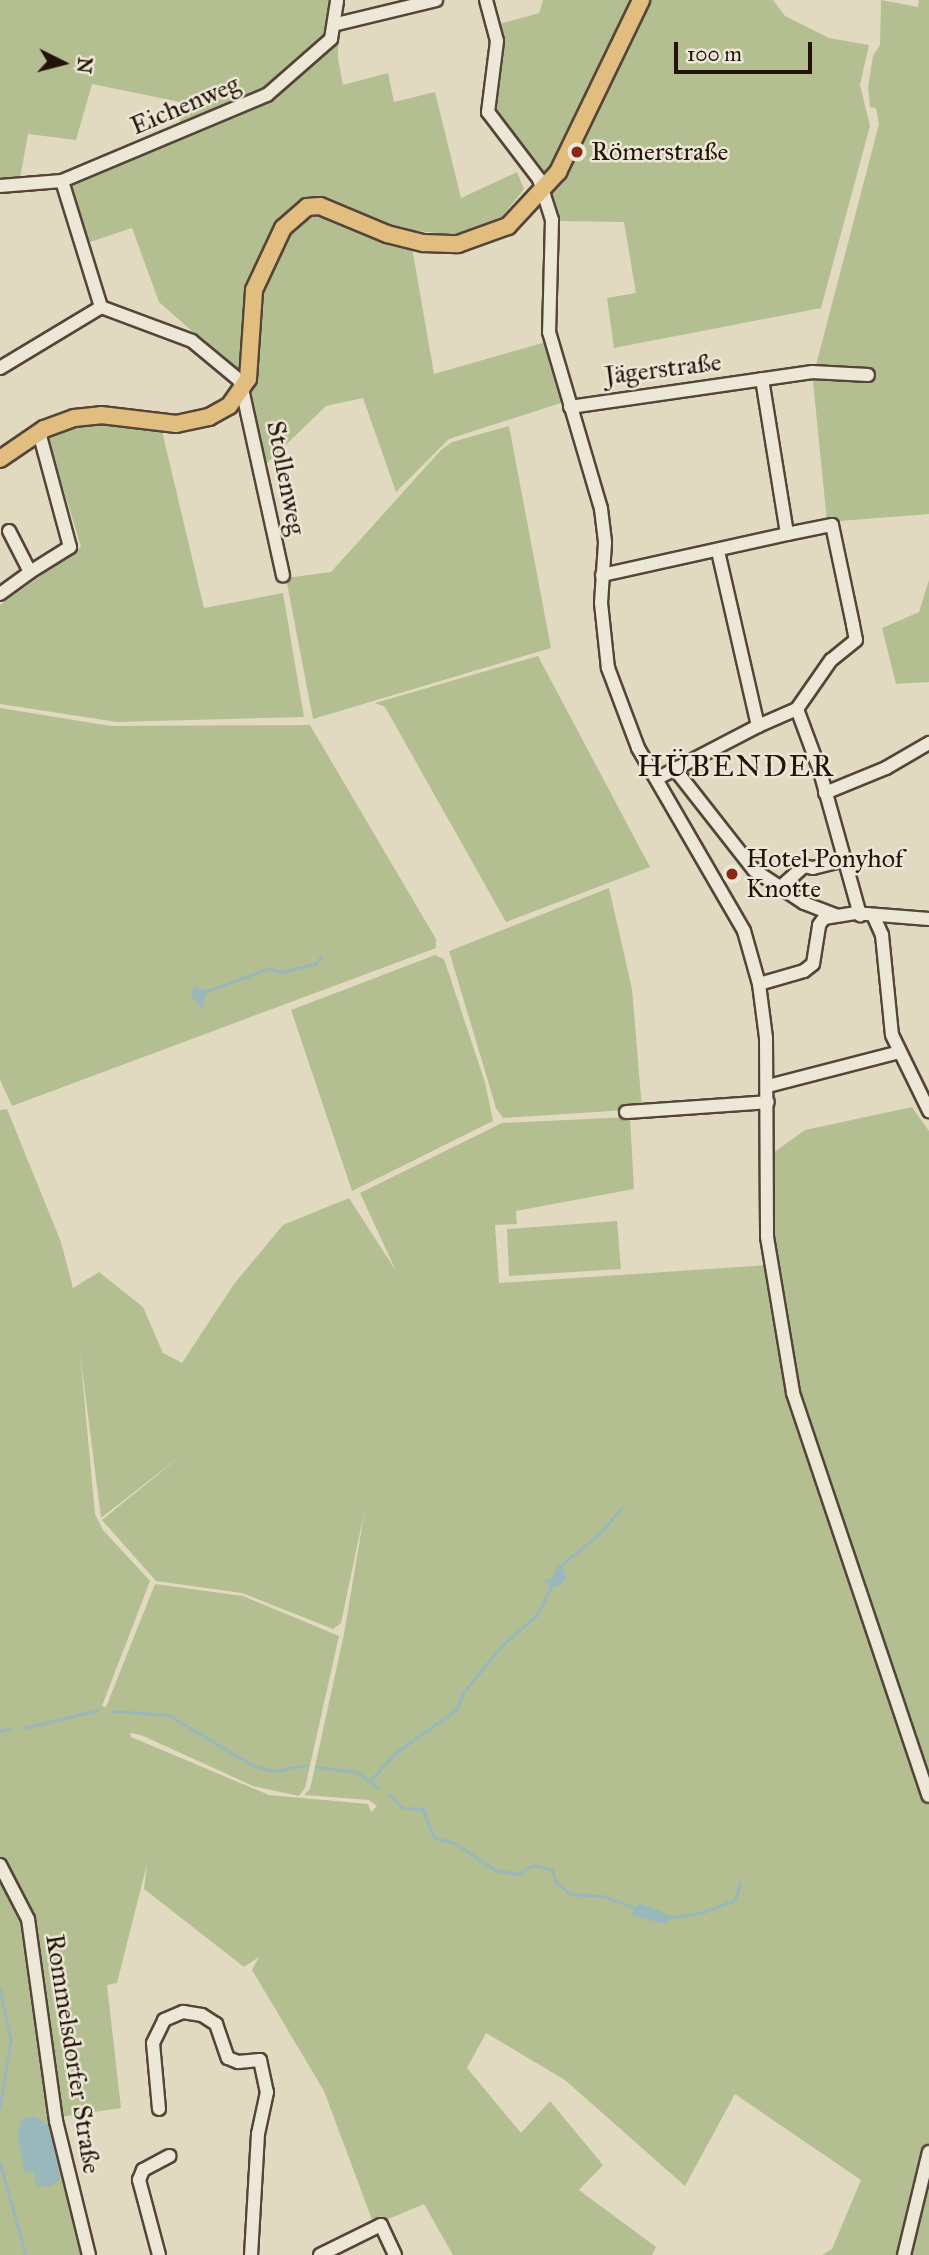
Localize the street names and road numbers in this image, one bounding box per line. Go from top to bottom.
street label: Eichenweg [126,68,244,142]
street label: Jägerstraße [603,346,723,392]
street label: Stollenweg [260,418,312,538]
street label: Rommelsdorfer Straße [39,1932,107,2176]

